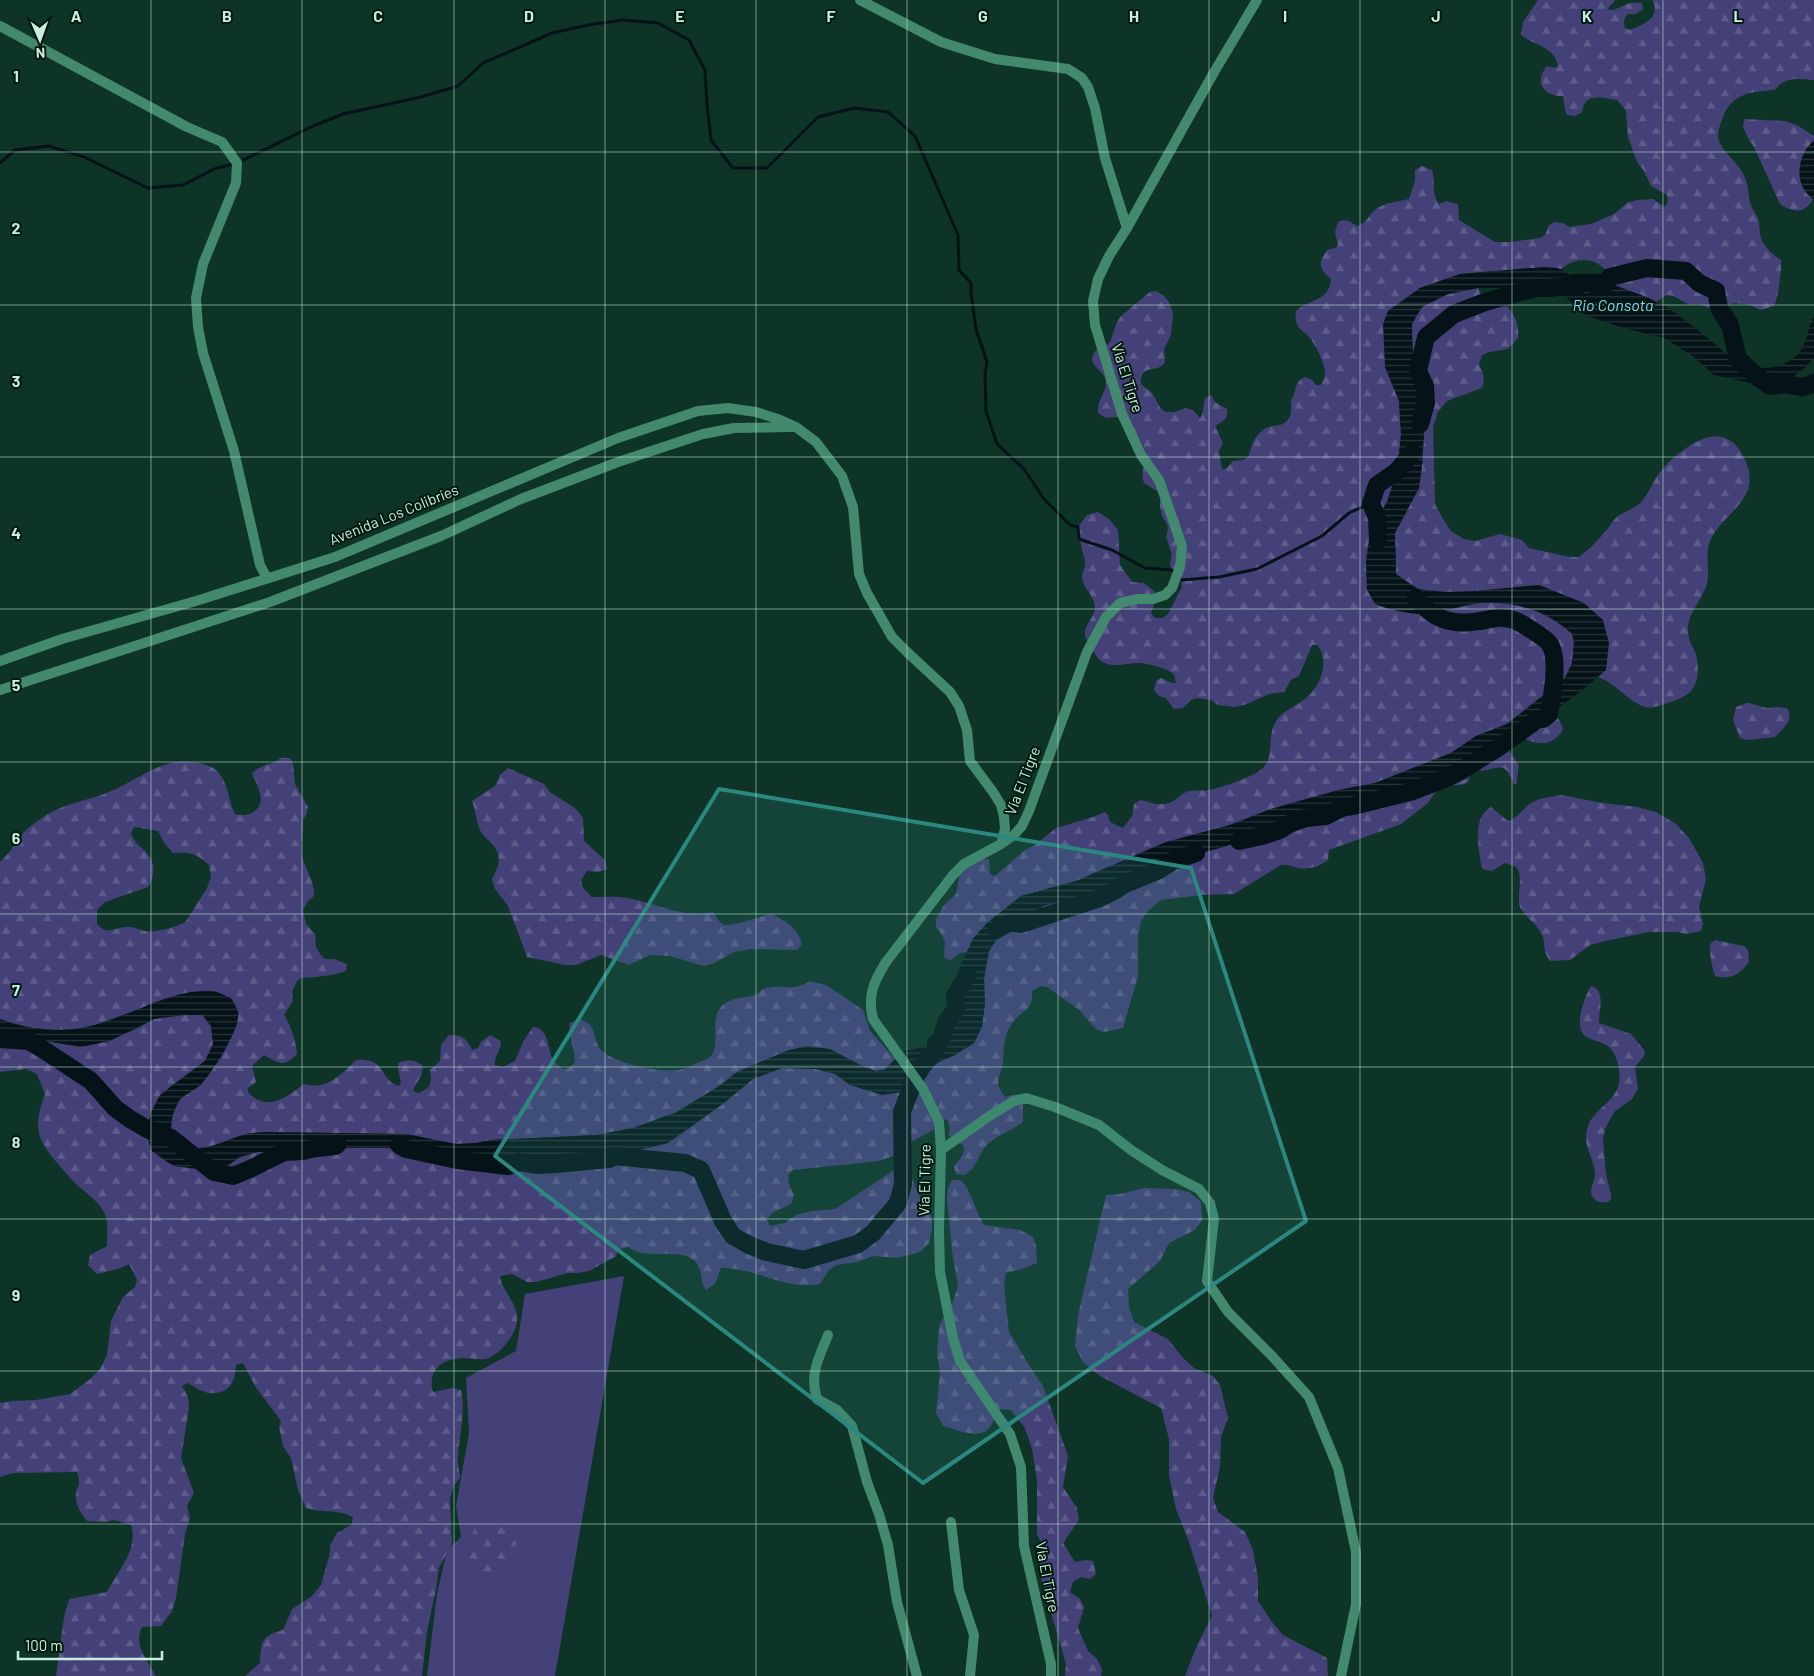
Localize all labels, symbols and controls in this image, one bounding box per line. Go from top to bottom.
text: A [71,6,82,25]
text: B [222,6,232,25]
text: C [373,6,383,25]
text: D [524,6,534,25]
text: E [675,6,685,25]
text: F [827,6,836,25]
text: G [978,6,988,25]
text: H [1129,6,1139,25]
text: I [1283,6,1287,25]
text: J [1431,6,1441,25]
text: K [1582,6,1592,25]
text: L [1733,6,1743,25]
north arrow [15,15,65,65]
text: N [36,45,45,62]
text: 1 [13,66,19,85]
text: 2 [12,218,21,237]
water label: Rio Consota [1572,295,1654,314]
street label: Vía El Tigre [1108,341,1148,415]
text: 3 [12,371,20,390]
street label: Avenida Los Colibríes [326,480,461,548]
text: 4 [11,523,21,542]
text: 5 [12,675,21,694]
street label: Vía El Tigre [1001,744,1043,817]
text: 6 [12,828,21,847]
text: 7 [12,980,20,999]
text: 8 [12,1132,21,1151]
street label: Vía El Tigre [914,1144,934,1216]
text: 9 [12,1285,20,1304]
street label: Vía El Tigre [1032,1540,1064,1614]
scale bar [18,1628,161,1660]
text: 100 m [25,1636,63,1654]

